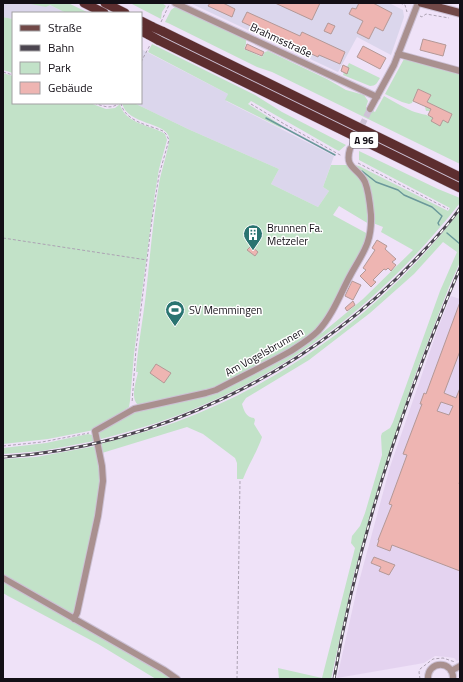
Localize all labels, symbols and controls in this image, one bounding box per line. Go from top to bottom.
legend [12,12,142,104]
text: Straße [48,18,82,37]
street label: Brahmsstraße [247,19,315,61]
text: Bahn [48,38,74,57]
text: Park [48,58,71,77]
text: Gebäude [48,78,93,97]
road number: A 96 [350,132,378,148]
place label: Brunnen Fa. Metzeler [267,220,322,249]
building icon: Brunnen Fa. Metzeler [242,223,264,251]
sports icon: SV Memmingen [164,299,186,327]
place label: SV Memmingen [189,302,262,318]
street label: Am Vogelsbrunnen [222,324,306,380]

